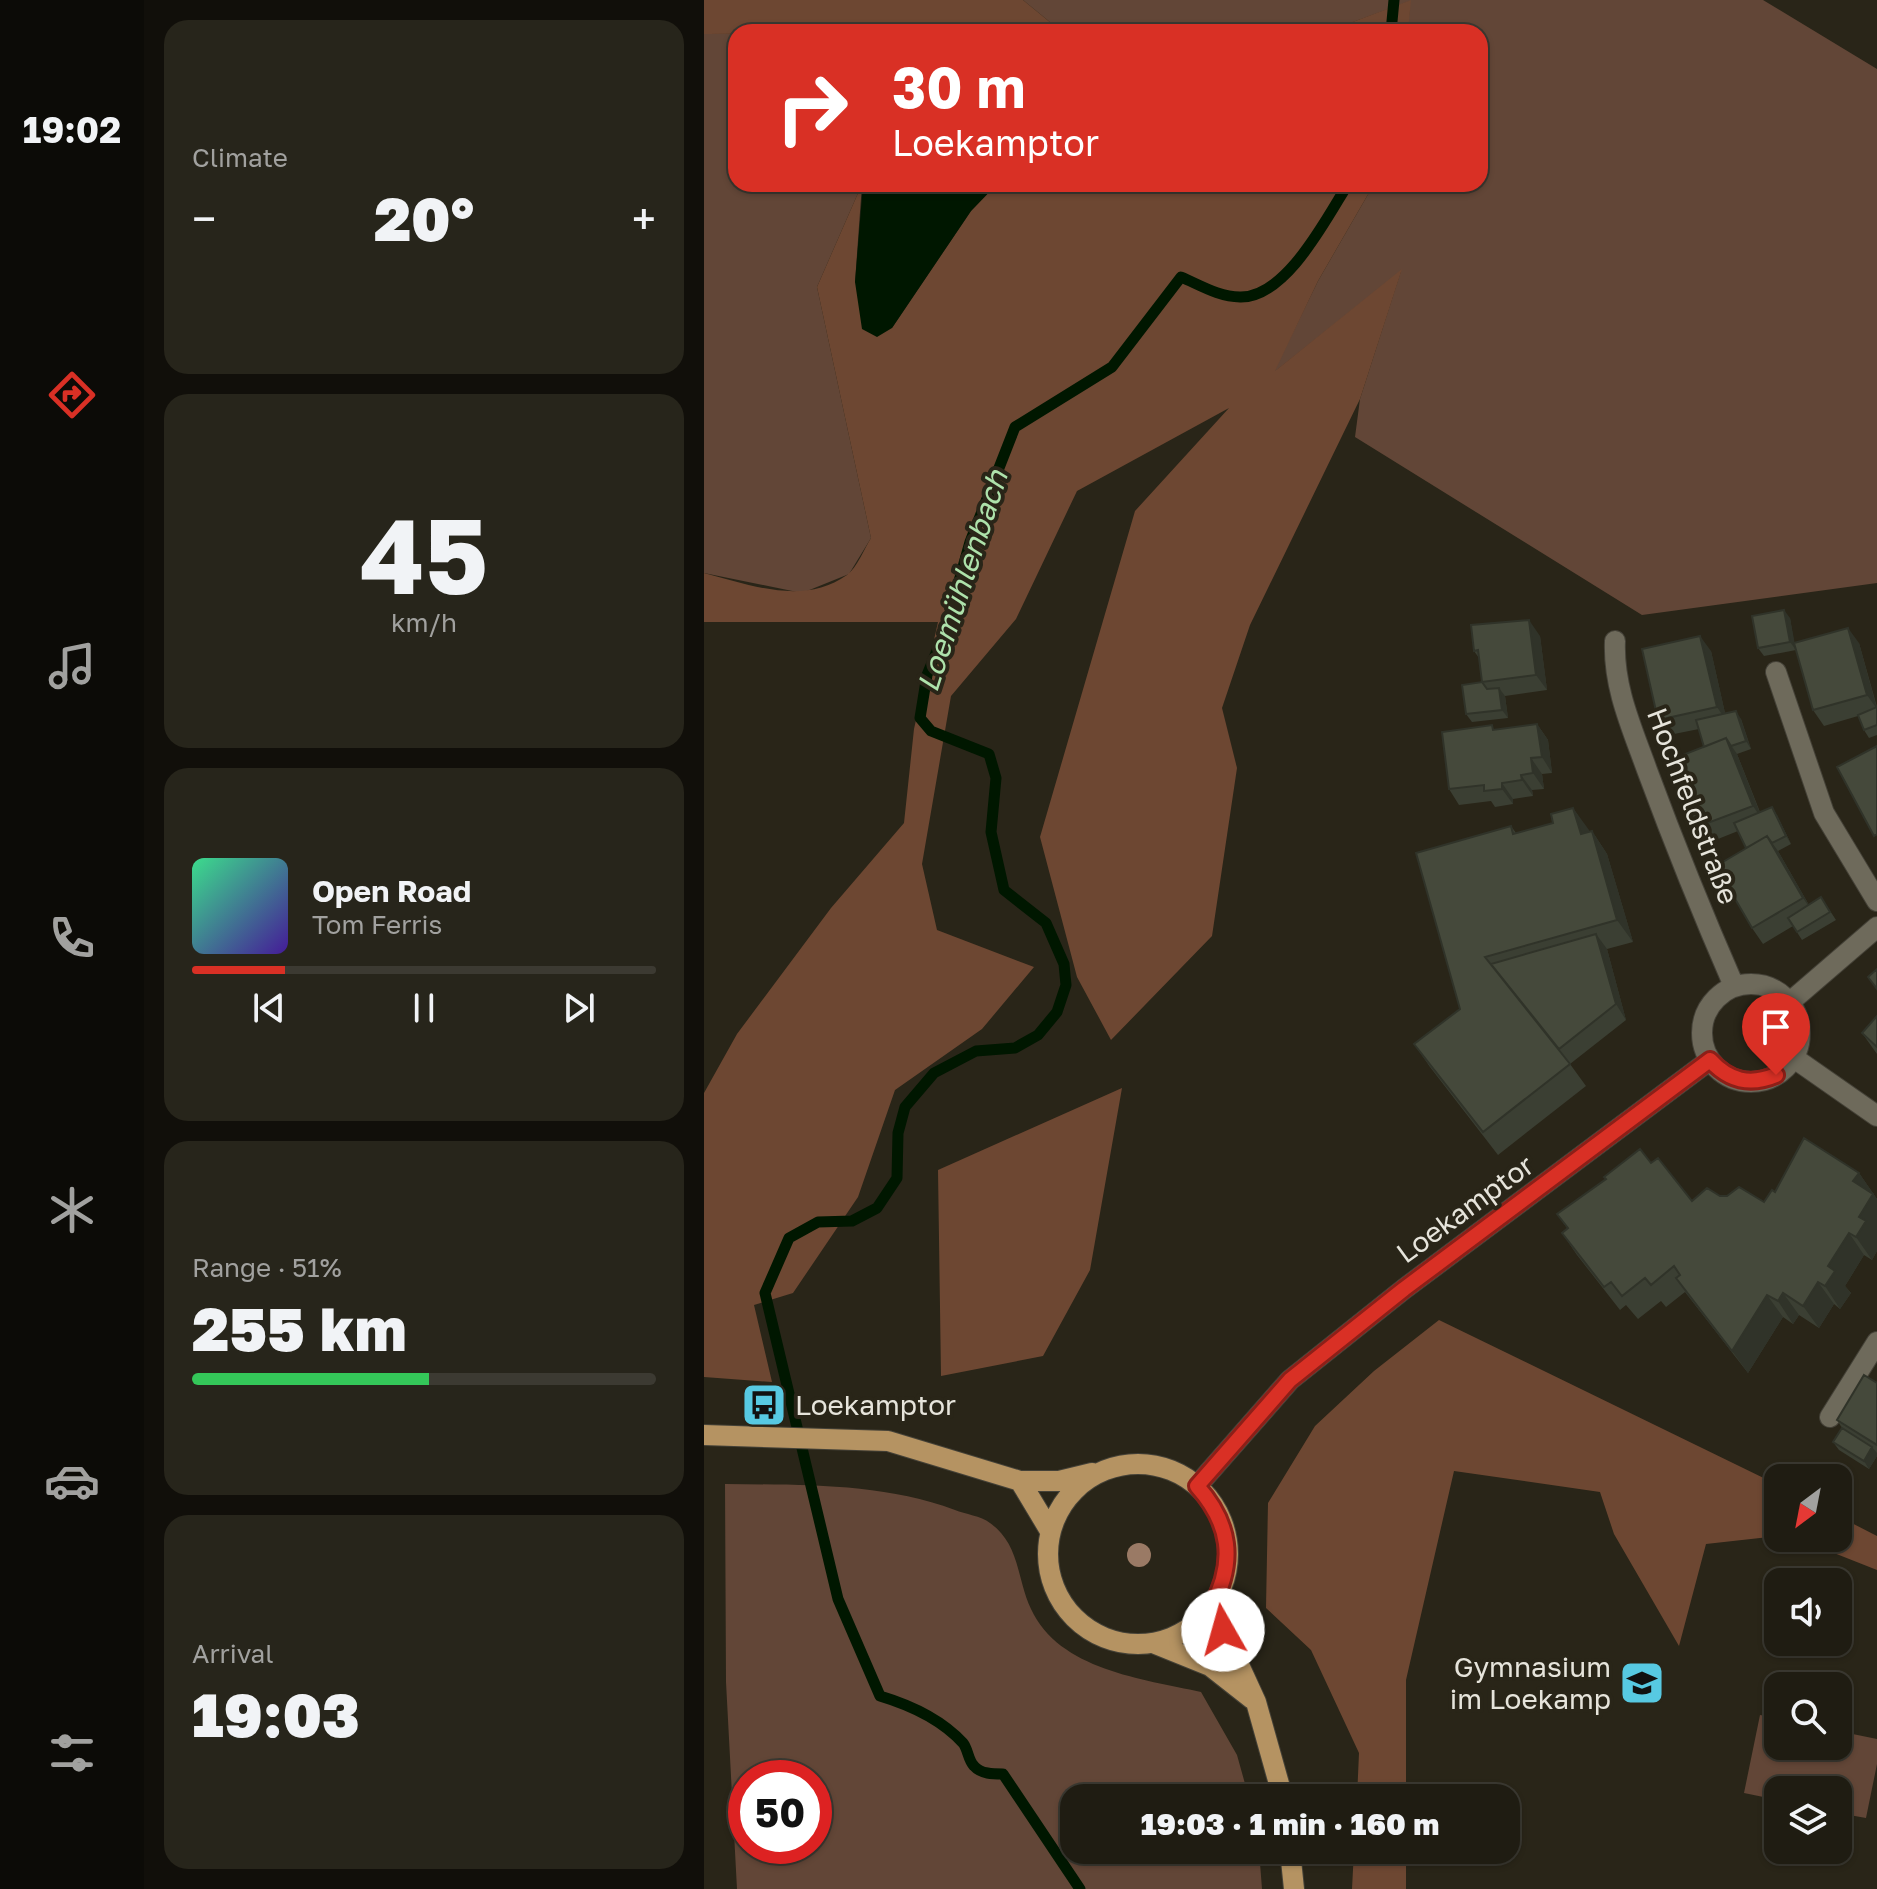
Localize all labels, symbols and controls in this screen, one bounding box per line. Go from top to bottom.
text: 30 m [892,53,1026,120]
icon: right [760,56,864,160]
text: 19:02 [23,108,121,151]
text: Loekamptor [892,121,1099,164]
text: Climate [192,142,288,173]
text: 20° [374,182,474,254]
text: − [192,192,216,245]
text: + [632,192,656,245]
icon: directions [44,367,100,423]
water label: Loemühlenbach [909,464,1015,696]
text: 45 [360,492,488,617]
text: km/h [391,607,457,638]
icon: music [44,638,100,694]
street label: Hochfeldstraße [1641,703,1746,909]
text: Open Road [312,873,471,909]
text: Tom Ferris [312,909,442,940]
icon: phone [44,910,100,966]
icon: previous [247,986,291,1030]
icon: pause [402,986,446,1030]
icon: next [557,986,601,1030]
pin [1742,993,1810,1075]
icon: arrive [1754,1005,1798,1049]
street label: Loekamptor [1390,1148,1540,1269]
icon: climate [44,1182,100,1238]
text: Range · 51% [192,1252,342,1283]
text: 255 km [192,1292,407,1364]
bus stop icon: Loekamptor [740,1381,788,1429]
place label: Loekamptor [795,1388,956,1421]
icon: car [44,1453,100,1509]
north arrow [1764,1464,1852,1552]
map controls [1764,1464,1852,1864]
button: sound [1764,1568,1852,1656]
position arrow [1181,1588,1265,1672]
text: Arrival [192,1638,273,1669]
place label: Gymnasium im Loekamp [1450,1650,1611,1715]
school or university icon: Gymnasium im Loekamp [1618,1659,1666,1707]
button: search [1764,1672,1852,1760]
text: 19:03 [192,1678,360,1750]
icon: filters [44,1725,100,1781]
speed limit sign: 50 [728,1760,832,1864]
button: layers [1764,1776,1852,1864]
text: 19:03 · 1 min · 160 m [1141,1806,1439,1842]

